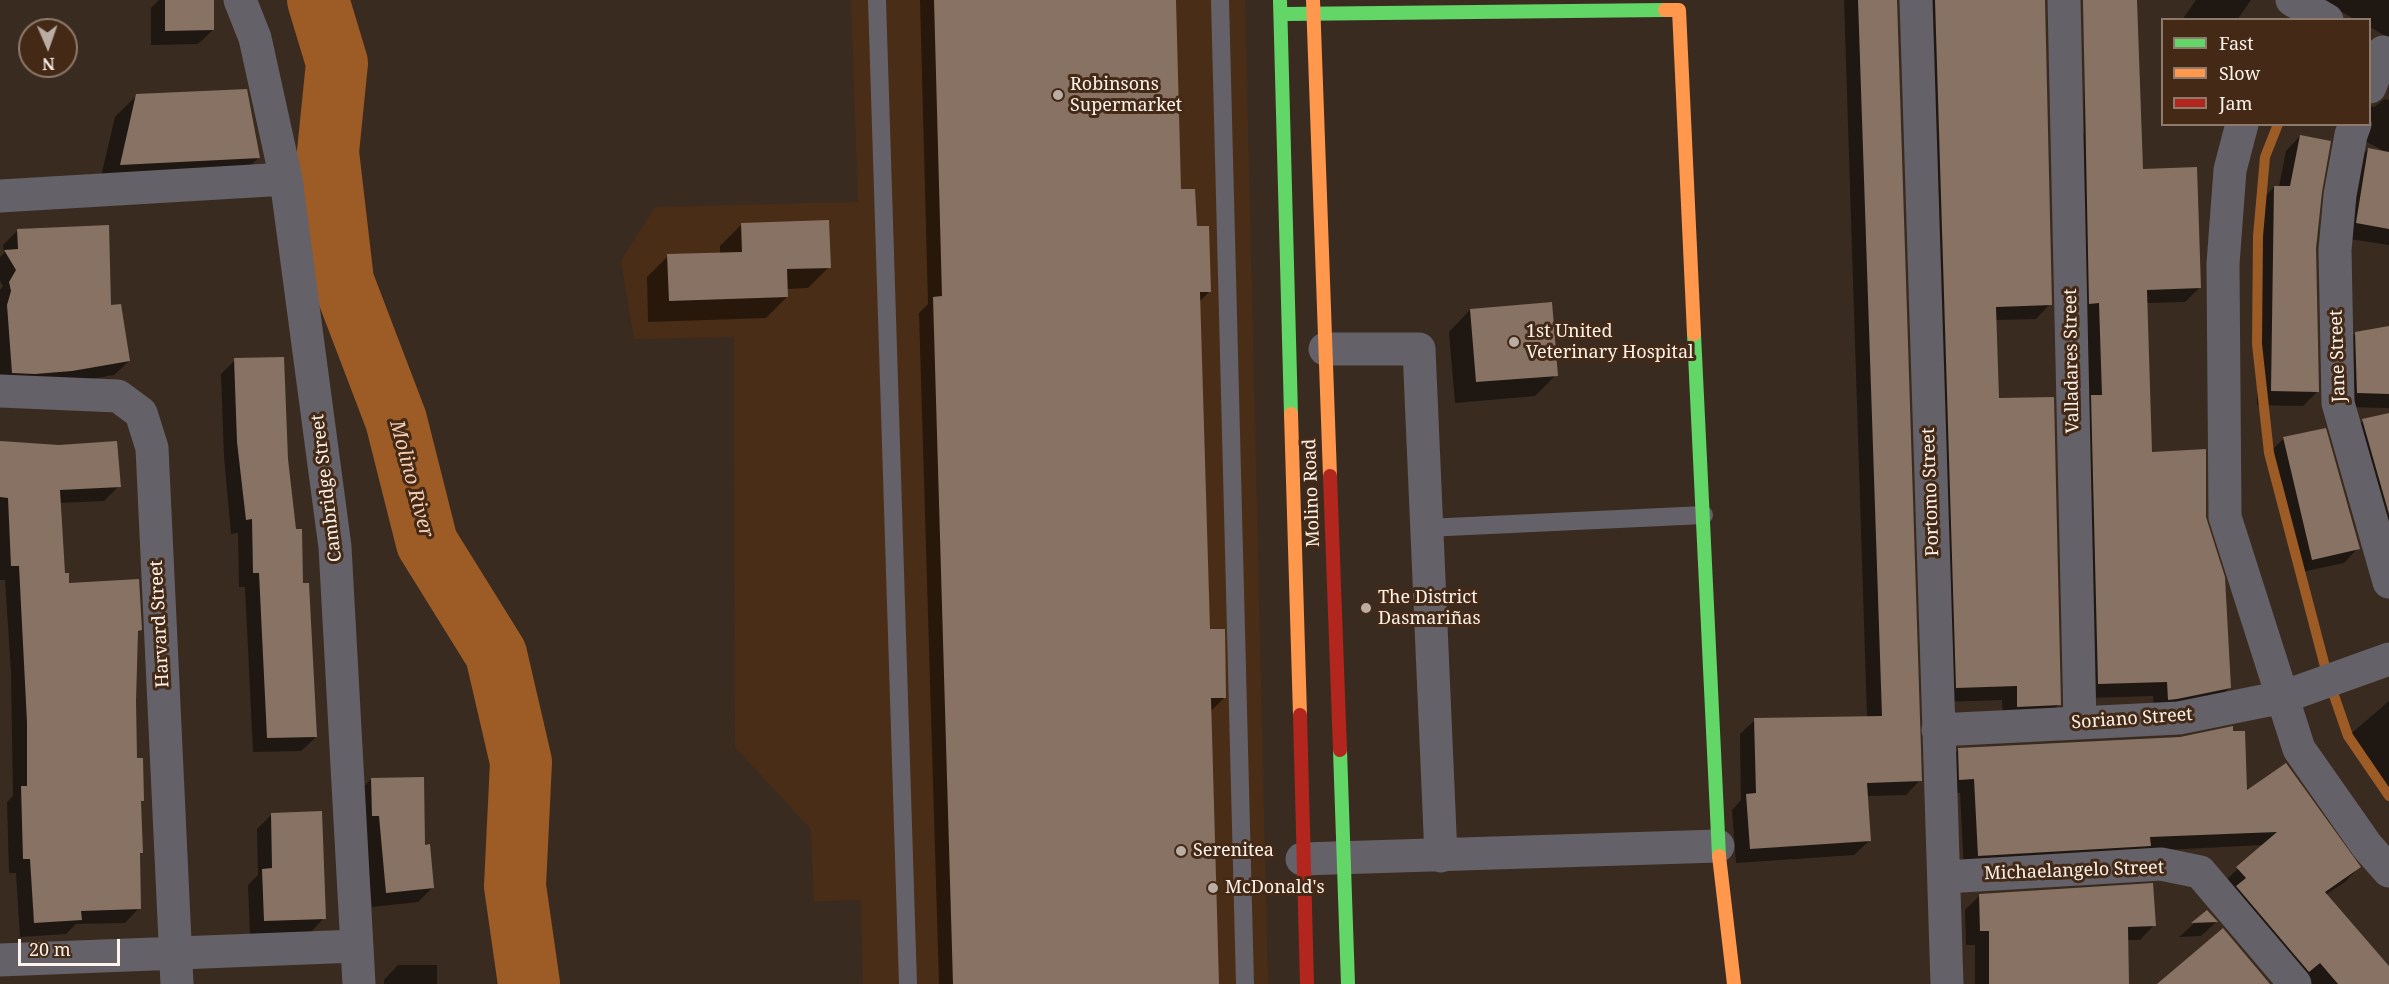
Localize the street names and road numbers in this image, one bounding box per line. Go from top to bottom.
street label: Valladares Street [2060,288,2084,434]
street label: Jane Street [2326,309,2350,403]
street label: Cambridge Street [307,413,347,563]
street label: Portomo Street [1918,427,1944,557]
street label: Molino Road [1299,438,1325,548]
street label: Harvard Street [146,560,174,688]
street label: Soriano Street [2071,704,2193,734]
street label: Michaelangelo Street [1984,857,2164,885]

